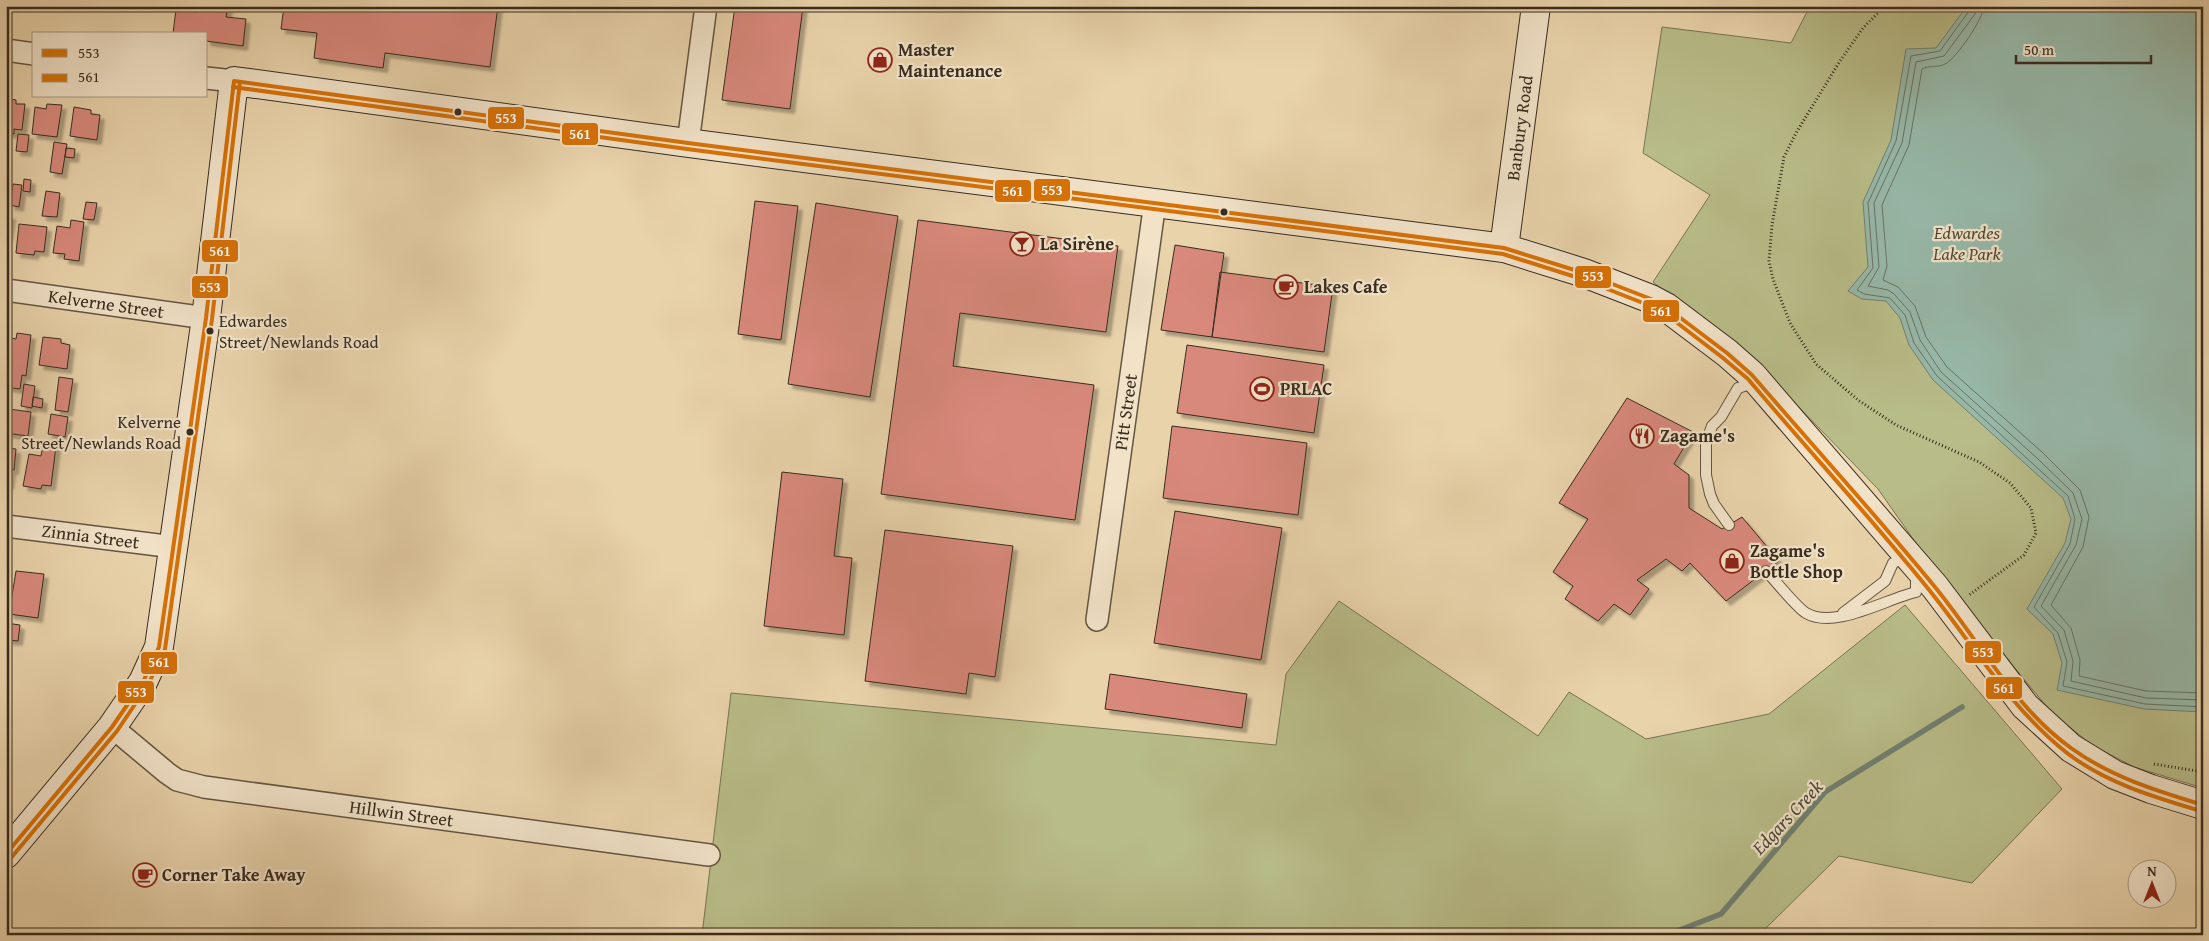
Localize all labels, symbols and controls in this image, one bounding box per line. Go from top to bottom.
legend [32,32,208,98]
scale bar [2016,32,2152,64]
place label: Master Maintenance [898,36,1002,84]
text: 50 m [2024,39,2055,60]
text: 553 [78,42,100,63]
shop icon: Master Maintenance [867,47,893,73]
text: 561 [78,66,100,87]
street label: Banbury Road [1499,73,1540,182]
line badge: 553 [487,106,525,130]
unlabelled marker [453,107,463,117]
text: 553 [495,108,517,128]
line badge: 561 [561,122,599,146]
text: 561 [569,124,591,144]
line badge: 553 [1033,178,1071,202]
line badge: 561 [994,179,1032,203]
text: 553 [1041,180,1063,200]
text: 561 [1002,181,1024,201]
unlabelled marker [1219,207,1229,217]
park label: Edwardes Lake Park [1932,219,2002,267]
place label: La Sirène [1040,230,1114,257]
bar icon: La Sirène [1009,231,1035,257]
line badge: 561 [201,239,239,263]
text: 561 [209,241,231,261]
line badge: 553 [1574,265,1612,289]
text: 553 [1582,266,1604,286]
place label: Lakes Cafe [1304,273,1388,300]
cafe icon: Lakes Cafe [1273,274,1299,300]
line badge: 553 [191,275,229,299]
text: 553 [199,277,221,297]
street label: Kelverne Street [46,282,166,325]
line badge: 561 [1642,299,1680,323]
text: 561 [1650,301,1672,321]
place label: Edwardes Street/Newlands Road [219,308,379,354]
marker: Edwardes Street/Newlands Road [205,326,215,336]
street label: Pitt Street [1107,371,1144,452]
place label: PRLAC [1280,375,1332,402]
sports icon: PRLAC [1249,376,1275,402]
place label: Kelverne Street/Newlands Road [21,409,181,455]
place label: Zagame's [1660,422,1735,449]
restaurant icon: Zagame's [1629,423,1655,449]
marker: Kelverne Street/Newlands Road [185,427,195,437]
street label: Zinnia Street [40,517,141,556]
place label: Zagame's Bottle Shop [1750,537,1843,585]
shop icon: Zagame's Bottle Shop [1719,548,1745,574]
line badge: 553 [1964,640,2002,664]
text: 553 [1972,642,1994,662]
line badge: 561 [140,651,178,675]
text: 561 [148,652,170,672]
line badge: 561 [1985,676,2023,700]
text: 561 [1993,678,2015,698]
line badge: 553 [117,680,155,704]
text: 553 [125,682,147,702]
water label: Edgars Creek [1744,773,1829,861]
street label: Hillwin Street [348,793,456,834]
north arrow [2126,858,2176,908]
place label: Corner Take Away [162,861,306,888]
text: N [2147,861,2157,881]
cafe icon: Corner Take Away [132,862,158,888]

